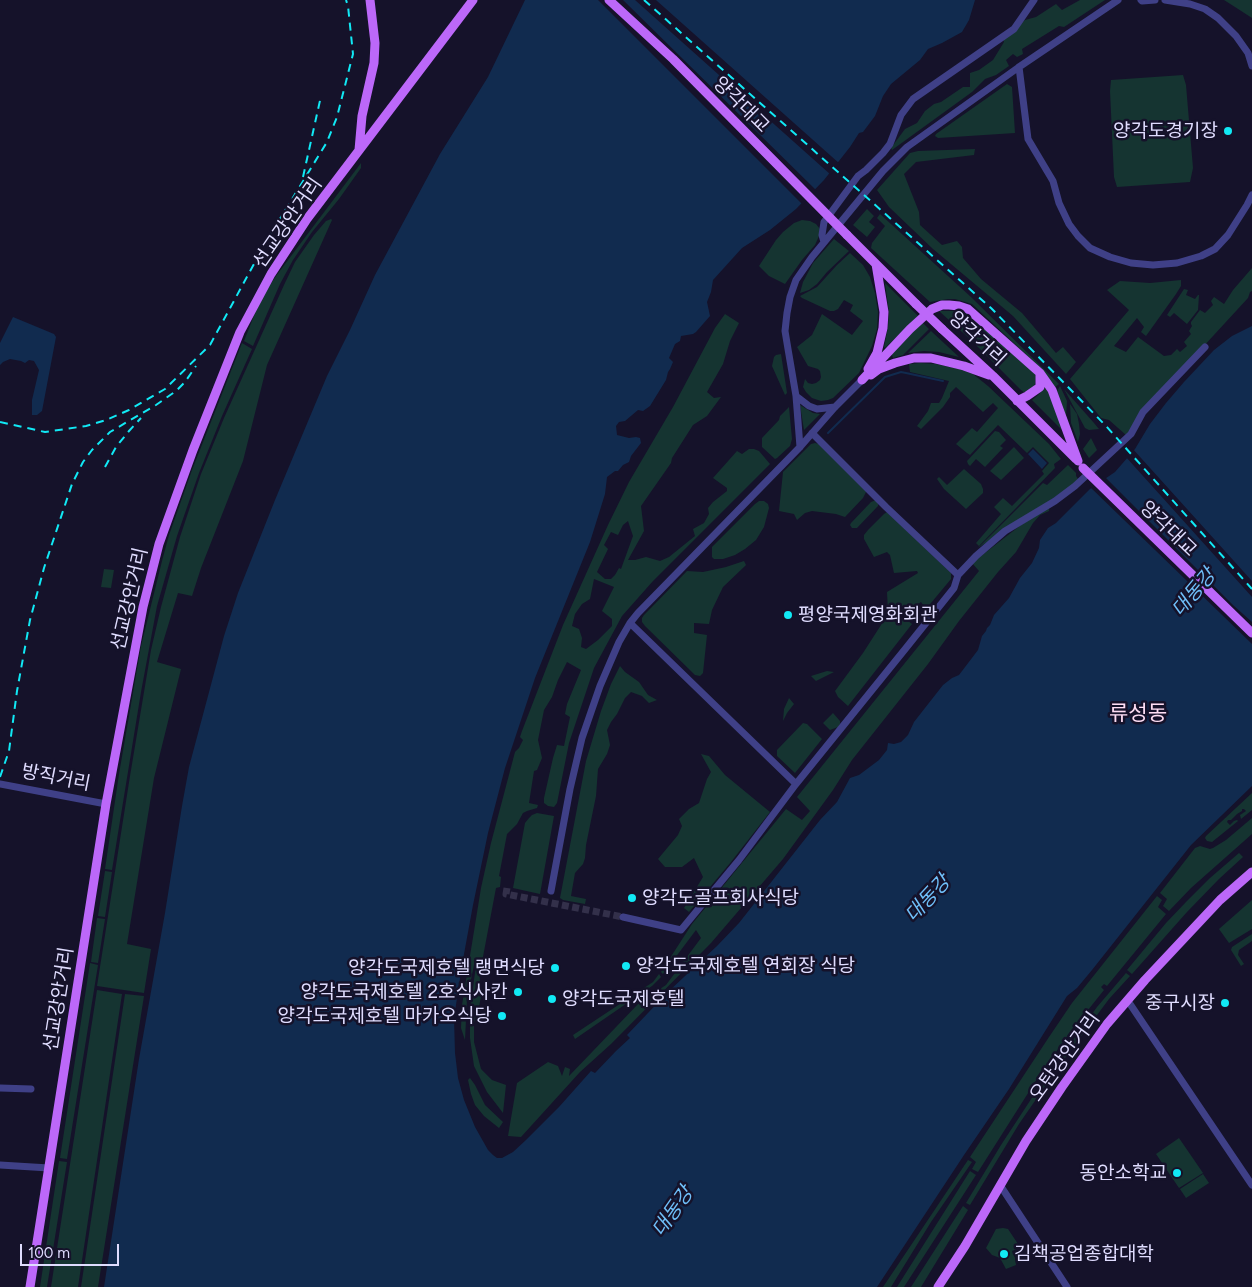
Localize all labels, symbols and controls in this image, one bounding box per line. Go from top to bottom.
street label: 양각대교 [708,72,774,138]
place label: 양각도경기장 [1113,120,1218,142]
marker: 양각도경기장 [1222,125,1234,137]
street label: 선교강안거리 [249,174,327,272]
street label: 양각거리 [944,307,1010,371]
street label: 양각대교 [1135,497,1201,561]
street label: 선교강안거리 [107,545,153,653]
water label: 대동강 [1167,564,1221,622]
place label: 평양국제영화회관 [798,604,938,626]
marker: 평양국제영화회관 [782,609,794,621]
district label: 류성동 [1109,701,1167,727]
street label: 방직거리 [20,760,92,796]
water label: 대동강 [900,871,956,927]
place label: 양각도골프회사식당 [642,887,799,909]
marker: 양각도골프회사식당 [626,892,638,904]
street label: 선교강안거리 [40,945,78,1053]
place label: 양각도국제호텔 연회장 식당 [636,955,855,977]
place label: 양각도국제호텔 랭면식당 [348,957,545,979]
marker: 양각도국제호텔 연회장 식당 [620,960,632,972]
marker: 양각도국제호텔 랭면식당 [549,962,561,974]
place label: 양각도국제호텔 2호식사칸 [300,981,508,1003]
marker: 양각도국제호텔 2호식사칸 [512,986,524,998]
place label: 양각도국제호텔 [562,988,684,1010]
place label: 중구시장 [1145,992,1215,1014]
marker: 양각도국제호텔 [546,993,558,1005]
marker: 중구시장 [1219,997,1231,1009]
place label: 양각도국제호텔 마카오식당 [278,1005,492,1027]
street label: 오탄강안거리 [1025,1008,1105,1106]
marker: 양각도국제호텔 마카오식당 [496,1010,508,1022]
place label: 동안소학교 [1080,1162,1167,1184]
marker: 동안소학교 [1171,1167,1183,1179]
water label: 대동강 [647,1183,699,1241]
scale bar [22,1234,121,1266]
place label: 김책공업종합대학 [1014,1243,1154,1265]
text: 100 m [28,1244,70,1262]
marker: 김책공업종합대학 [998,1248,1010,1260]

